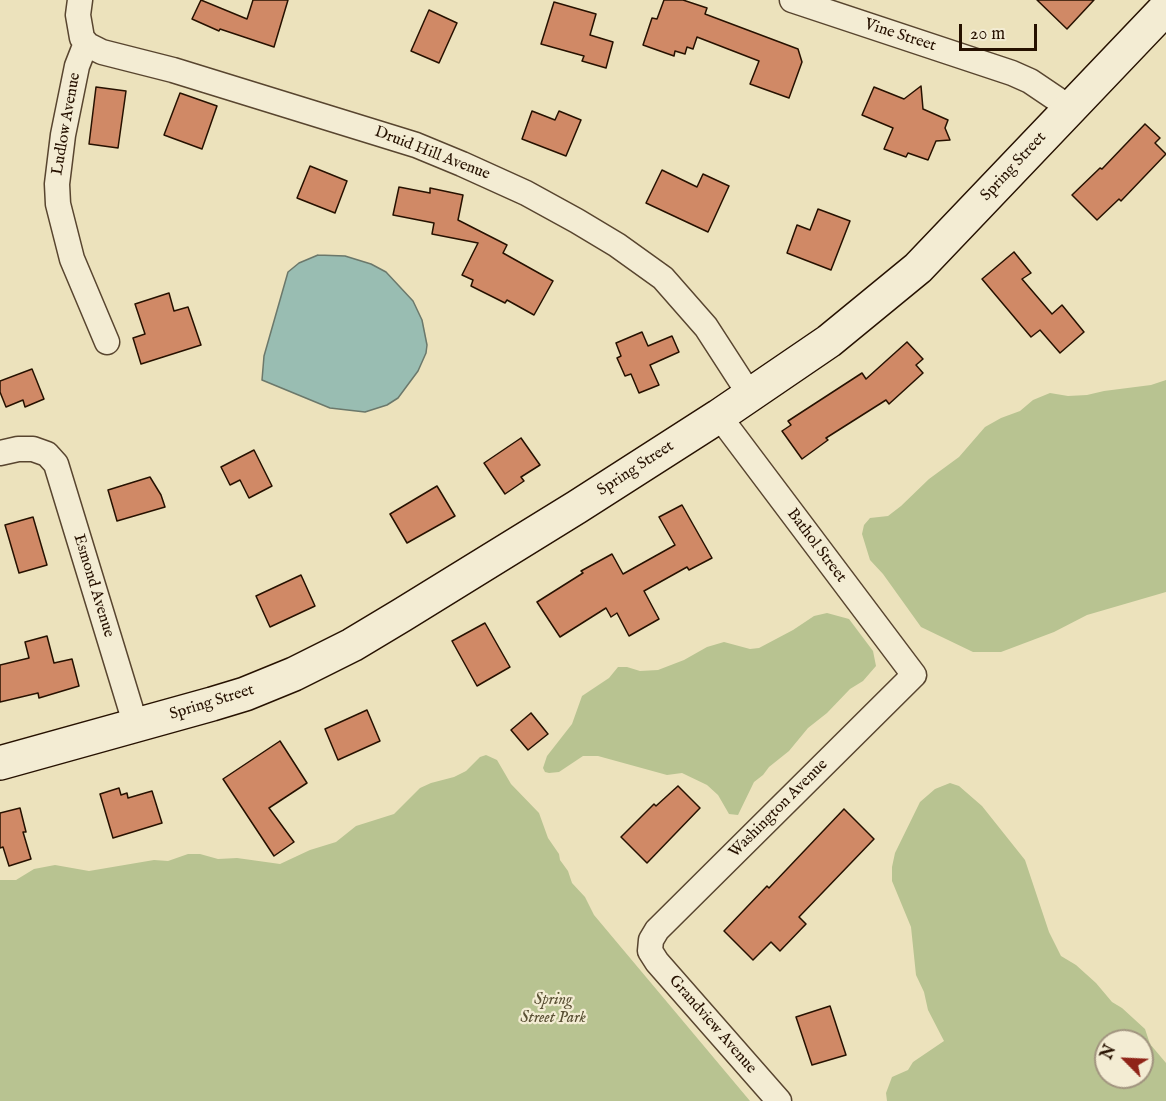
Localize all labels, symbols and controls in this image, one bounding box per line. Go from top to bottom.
scale bar [962,12,1040,50]
street label: Vine Street [862,15,938,57]
text: 20 m [970,23,1005,46]
street label: Ludlow Avenue [49,71,85,177]
street label: Druid Hill Avenue [371,123,493,185]
street label: Spring Street [977,128,1051,206]
street label: Spring Street [594,437,678,501]
street label: Bathol Street [782,505,850,587]
street label: Esmond Avenue [68,532,118,640]
street label: Spring Street [167,681,257,725]
street label: Washington Avenue [726,756,832,862]
street label: Grandview Avenue [664,972,760,1078]
park label: Spring Street Park [520,991,586,1029]
north arrow [1094,1029,1154,1089]
text: N [1097,1042,1121,1063]

